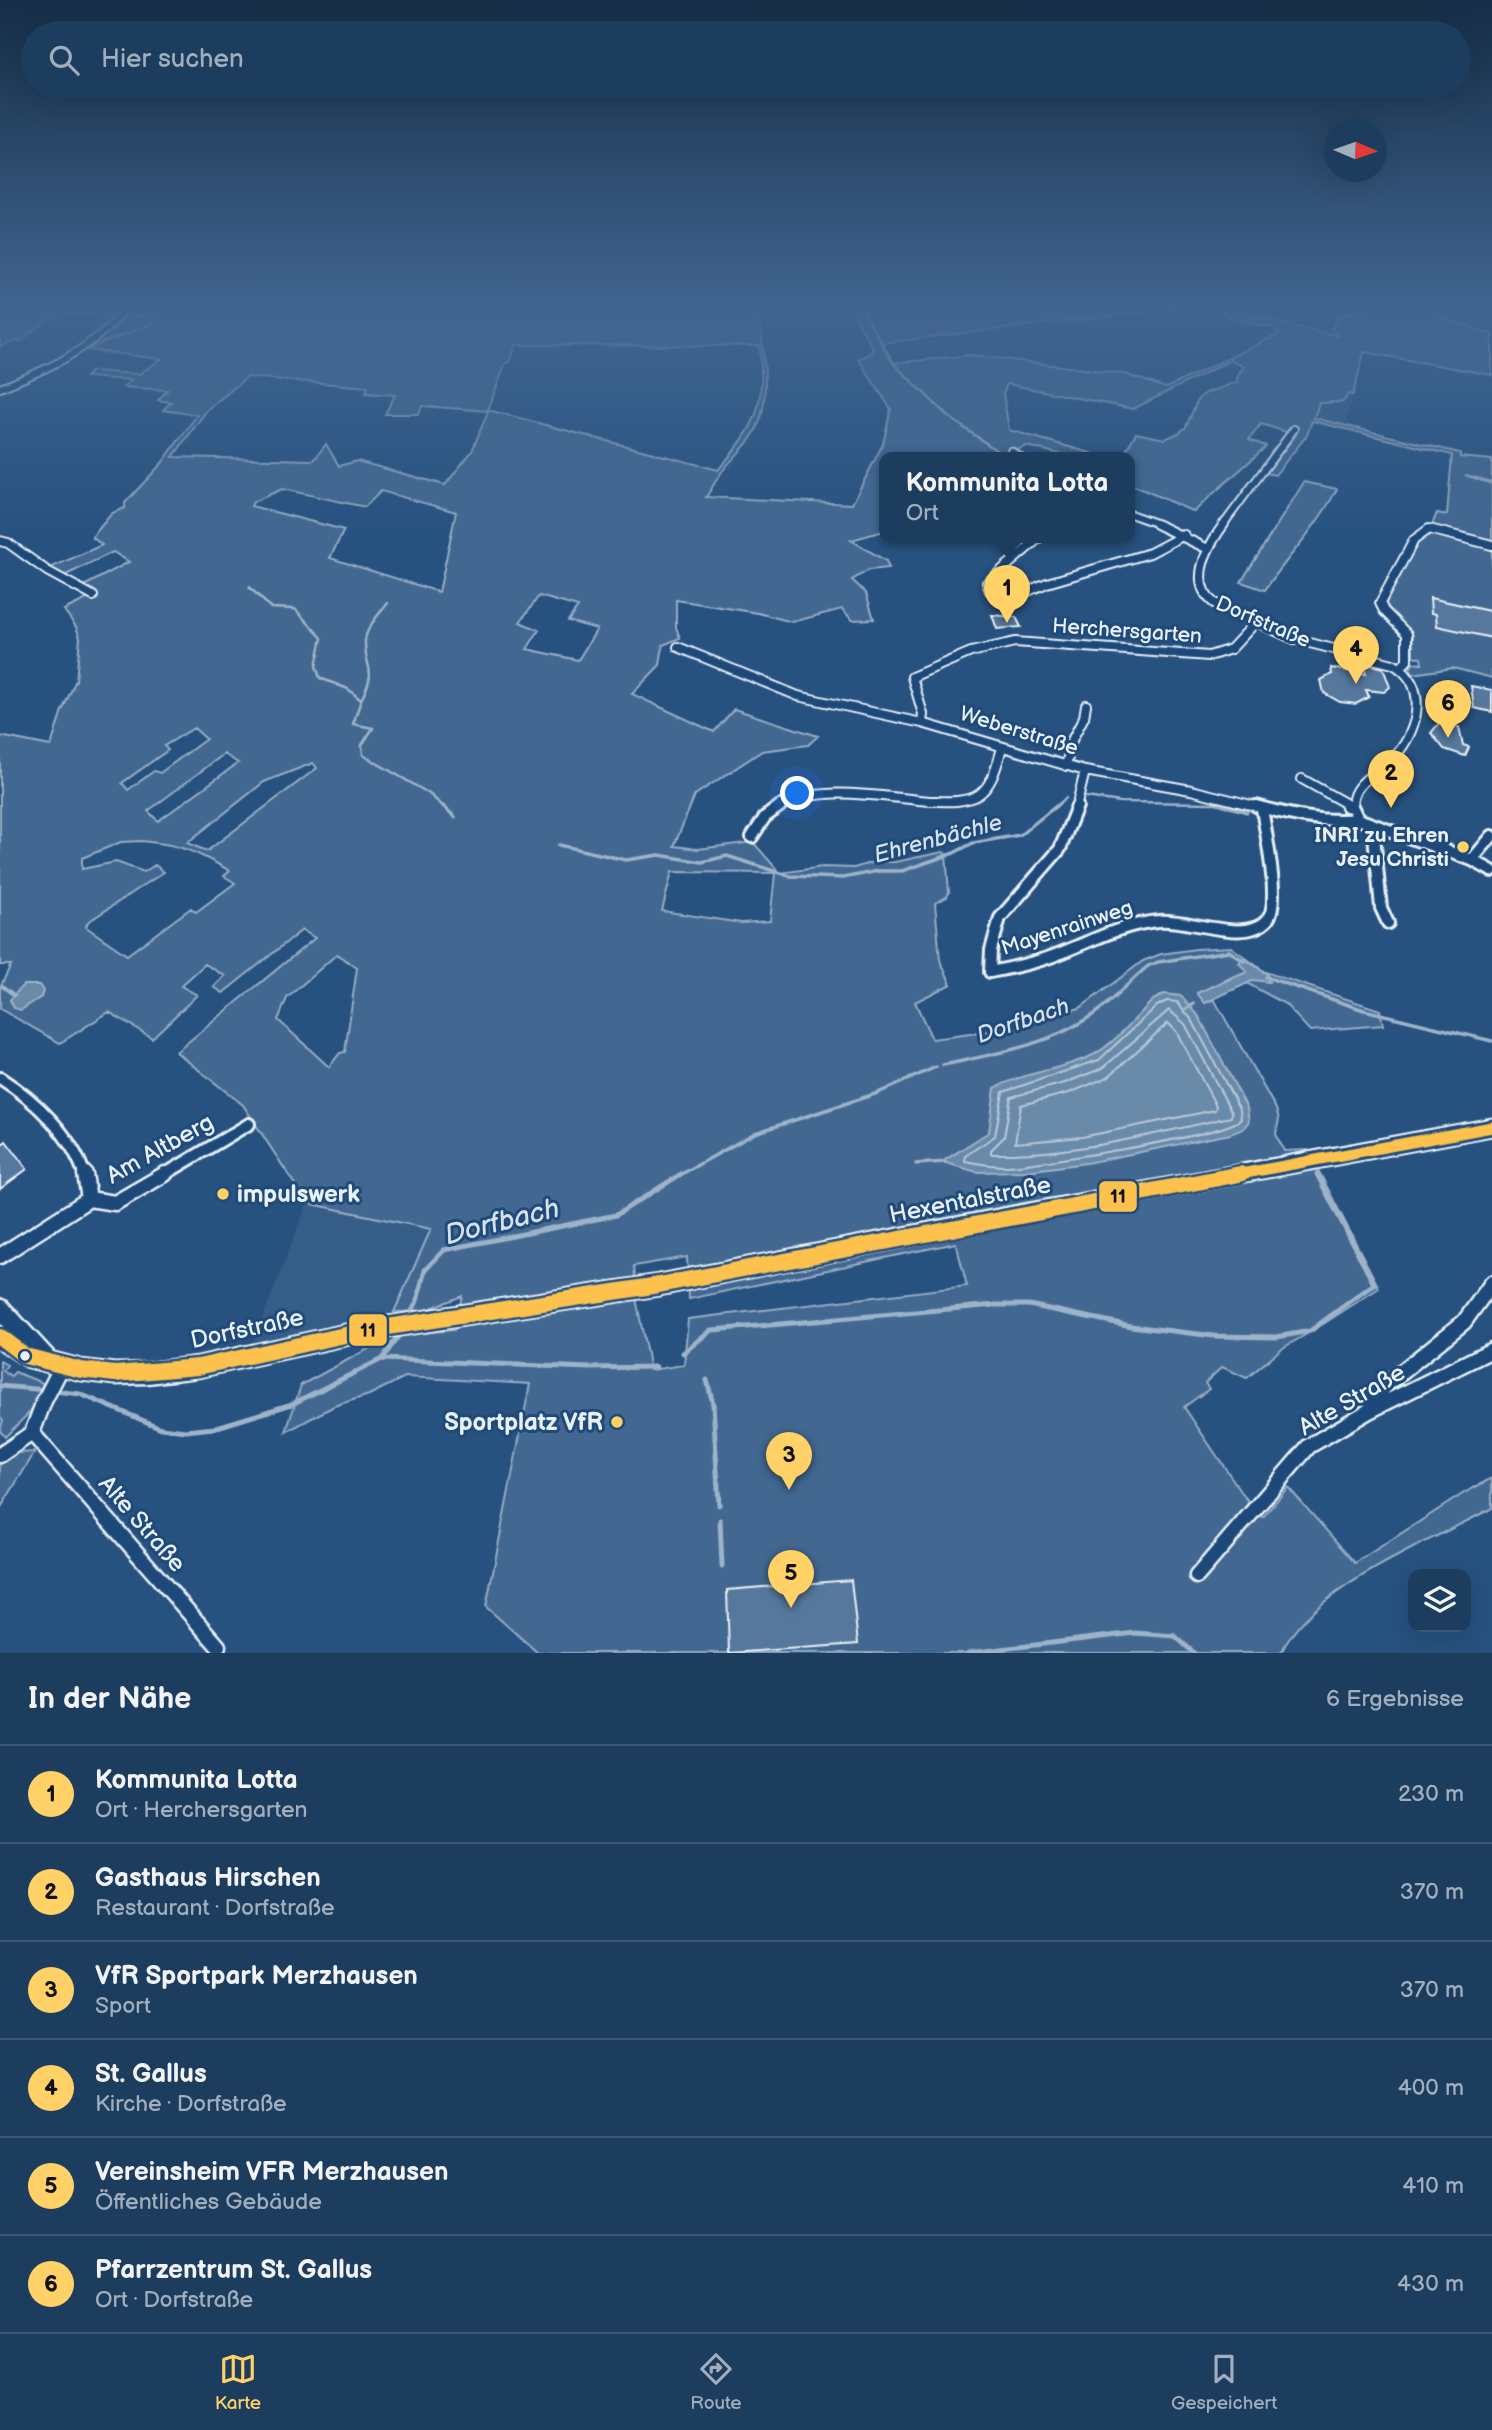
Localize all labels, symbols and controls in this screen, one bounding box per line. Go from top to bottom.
search box [21,21,1471,98]
icon: search [45,41,83,79]
text: Hier suchen [101,44,244,75]
north arrow [1324,119,1387,182]
popup [879,452,1135,543]
text: Kommunita Lotta [906,468,1108,499]
text: Ort [906,499,939,527]
pin: 1 [984,565,1030,623]
street label: Dorfstraße [1212,591,1314,653]
street label: Herchersgarten [1051,613,1203,649]
pin: 4 [1333,626,1379,684]
pin: 6 [1425,680,1471,738]
street label: Weberstraße [957,701,1081,761]
pin: 2 [1368,750,1414,808]
your location [780,776,814,810]
water label: Ehrenbächle [871,808,1005,870]
place label: INRI zu Ehren Jesu Christi [1314,823,1449,872]
marker: INRI zu Ehren Jesu Christi [1455,839,1471,855]
street label: Mayenrainweg [998,895,1136,961]
water label: Dorfbach [973,992,1073,1050]
street label: Am Altberg [101,1108,219,1190]
street label: Hexentalstraße [887,1170,1053,1230]
place label: impulswerk [237,1180,360,1209]
line badge: 11 [1098,1180,1138,1213]
marker: impulswerk [215,1186,231,1202]
text: 11 [1110,1186,1126,1209]
water label: Dorfbach [441,1192,563,1252]
street label: Dorfstraße [188,1303,306,1355]
line badge: 11 [348,1313,388,1347]
text: 11 [360,1320,376,1343]
unlabelled marker [18,1349,32,1363]
street label: Alte Straße [1294,1358,1410,1442]
place label: Sportplatz VfR [444,1408,603,1437]
marker: Sportplatz VfR [609,1414,625,1430]
pin: 3 [766,1432,812,1490]
street label: Alte Straße [92,1470,192,1578]
pin: 5 [768,1550,814,1608]
map controls [1408,1569,1471,1632]
button: layers [1408,1569,1471,1632]
text: In der Nähe [28,1681,191,1717]
text: 6 Ergebnisse [1326,1685,1464,1713]
text: Kommunita Lotta [95,1765,298,1796]
text: 1 [46,1780,56,1808]
text: 230 m [1398,1780,1464,1808]
text: Ort · Herchersgarten [95,1796,308,1824]
text: Gasthaus Hirschen [95,1863,321,1894]
text: 2 [44,1878,58,1906]
text: 370 m [1400,1878,1464,1906]
text: Restaurant · Dorfstraße [95,1894,335,1922]
text: VfR Sportpark Merzhausen [95,1961,418,1992]
text: 3 [44,1976,58,2004]
text: 370 m [1400,1976,1464,2004]
text: Sport [95,1992,151,2020]
text: St. Gallus [95,2059,207,2090]
text: 4 [44,2074,58,2102]
text: 400 m [1398,2074,1464,2102]
text: Kirche · Dorfstraße [95,2090,287,2118]
text: Vereinsheim VFR Merzhausen [95,2157,448,2188]
text: 5 [44,2172,58,2200]
text: 410 m [1402,2172,1464,2200]
text: Öffentliches Gebäude [95,2188,322,2216]
text: Pfarrzentrum St. Gallus [95,2255,372,2286]
text: 6 [44,2270,58,2298]
text: 430 m [1397,2270,1464,2298]
text: Ort · Dorfstraße [95,2286,253,2314]
tab: Karte [215,2350,261,2415]
tab: Route [690,2350,742,2415]
tab: Gespeichert [1171,2350,1277,2415]

